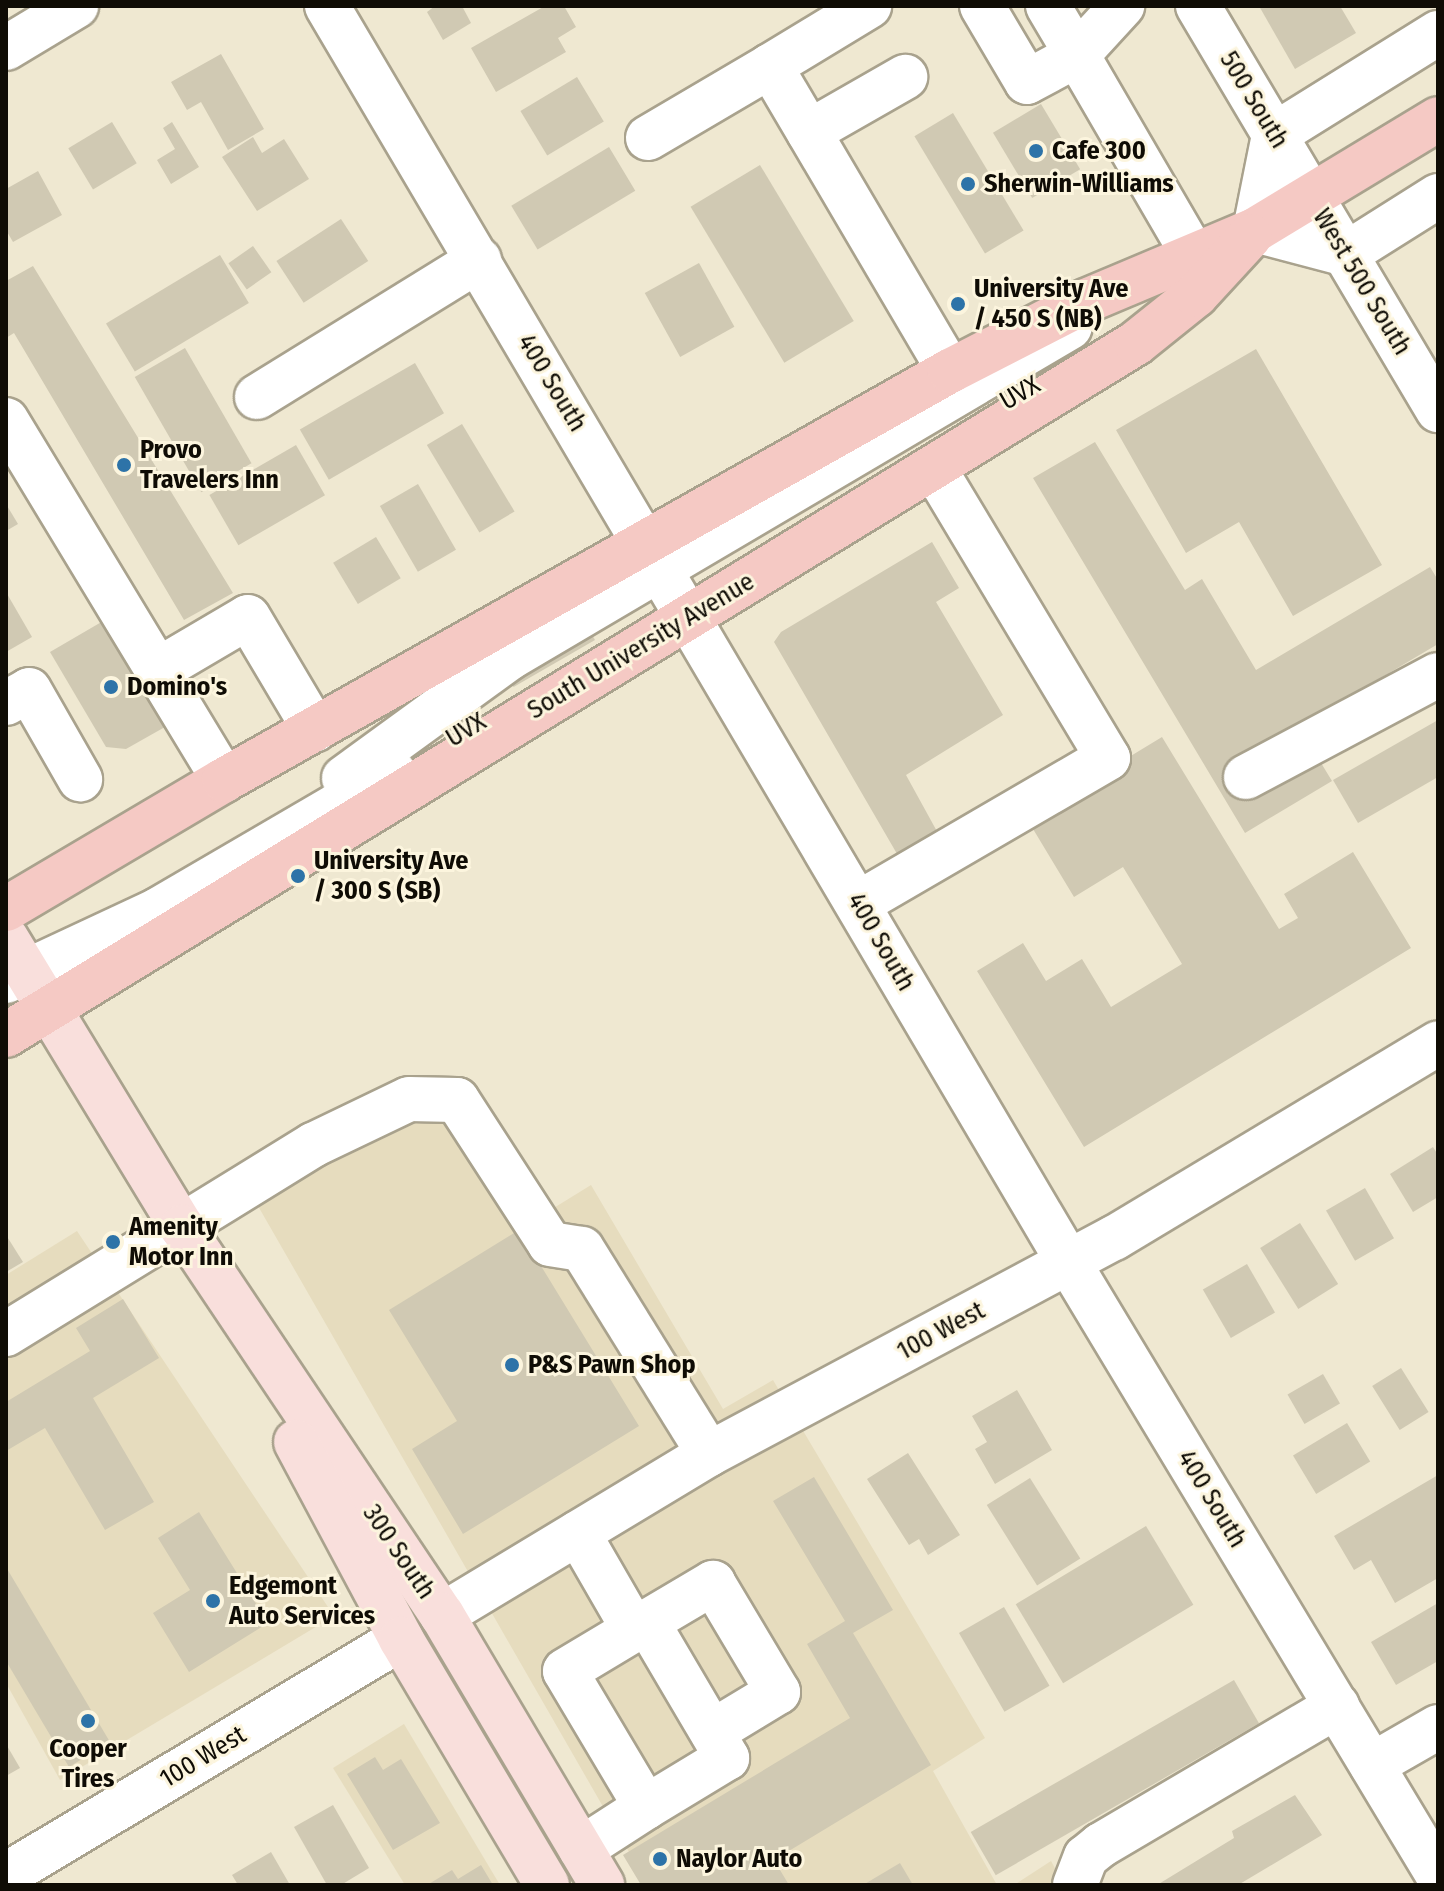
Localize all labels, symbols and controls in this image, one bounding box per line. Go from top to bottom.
street label: 500 South [1213,46,1295,154]
place label: Cafe 300 [1052,135,1146,167]
marker: Cafe 300 [1027,142,1045,160]
place label: Sherwin-Williams [984,168,1174,200]
marker: Sherwin-Williams [959,175,977,193]
street label: West 500 South [1306,203,1418,361]
place label: University Ave / 450 S (NB) [974,273,1128,334]
marker: University Ave / 450 S (NB) [949,295,967,313]
street label: 400 South [511,329,593,437]
street label: UVX [994,369,1046,417]
place label: Provo Travelers Inn [140,434,279,496]
marker: Provo Travelers Inn [115,456,133,474]
street label: South University Avenue [522,566,760,726]
place label: Domino's [127,671,227,703]
marker: Domino's [102,678,120,696]
street label: UVX [440,706,492,754]
place label: University Ave / 300 S (SB) [314,845,468,906]
marker: University Ave / 300 S (SB) [289,867,307,885]
street label: 400 South [840,887,922,997]
place label: Amenity Motor Inn [129,1211,233,1272]
marker: Amenity Motor Inn [104,1233,122,1251]
street label: 100 West [892,1295,990,1367]
place label: P&S Pawn Shop [528,1349,696,1381]
marker: P&S Pawn Shop [503,1356,521,1374]
street label: 400 South [1171,1445,1253,1553]
street label: 300 South [356,1499,442,1605]
place label: Edgemont Auto Services [229,1570,375,1632]
marker: Edgemont Auto Services [204,1592,222,1610]
marker: Cooper Tires [79,1712,97,1730]
street label: 100 West [154,1719,252,1795]
place label: Cooper Tires [49,1733,127,1794]
place label: Naylor Auto [676,1843,802,1875]
marker: Naylor Auto [651,1850,669,1868]

